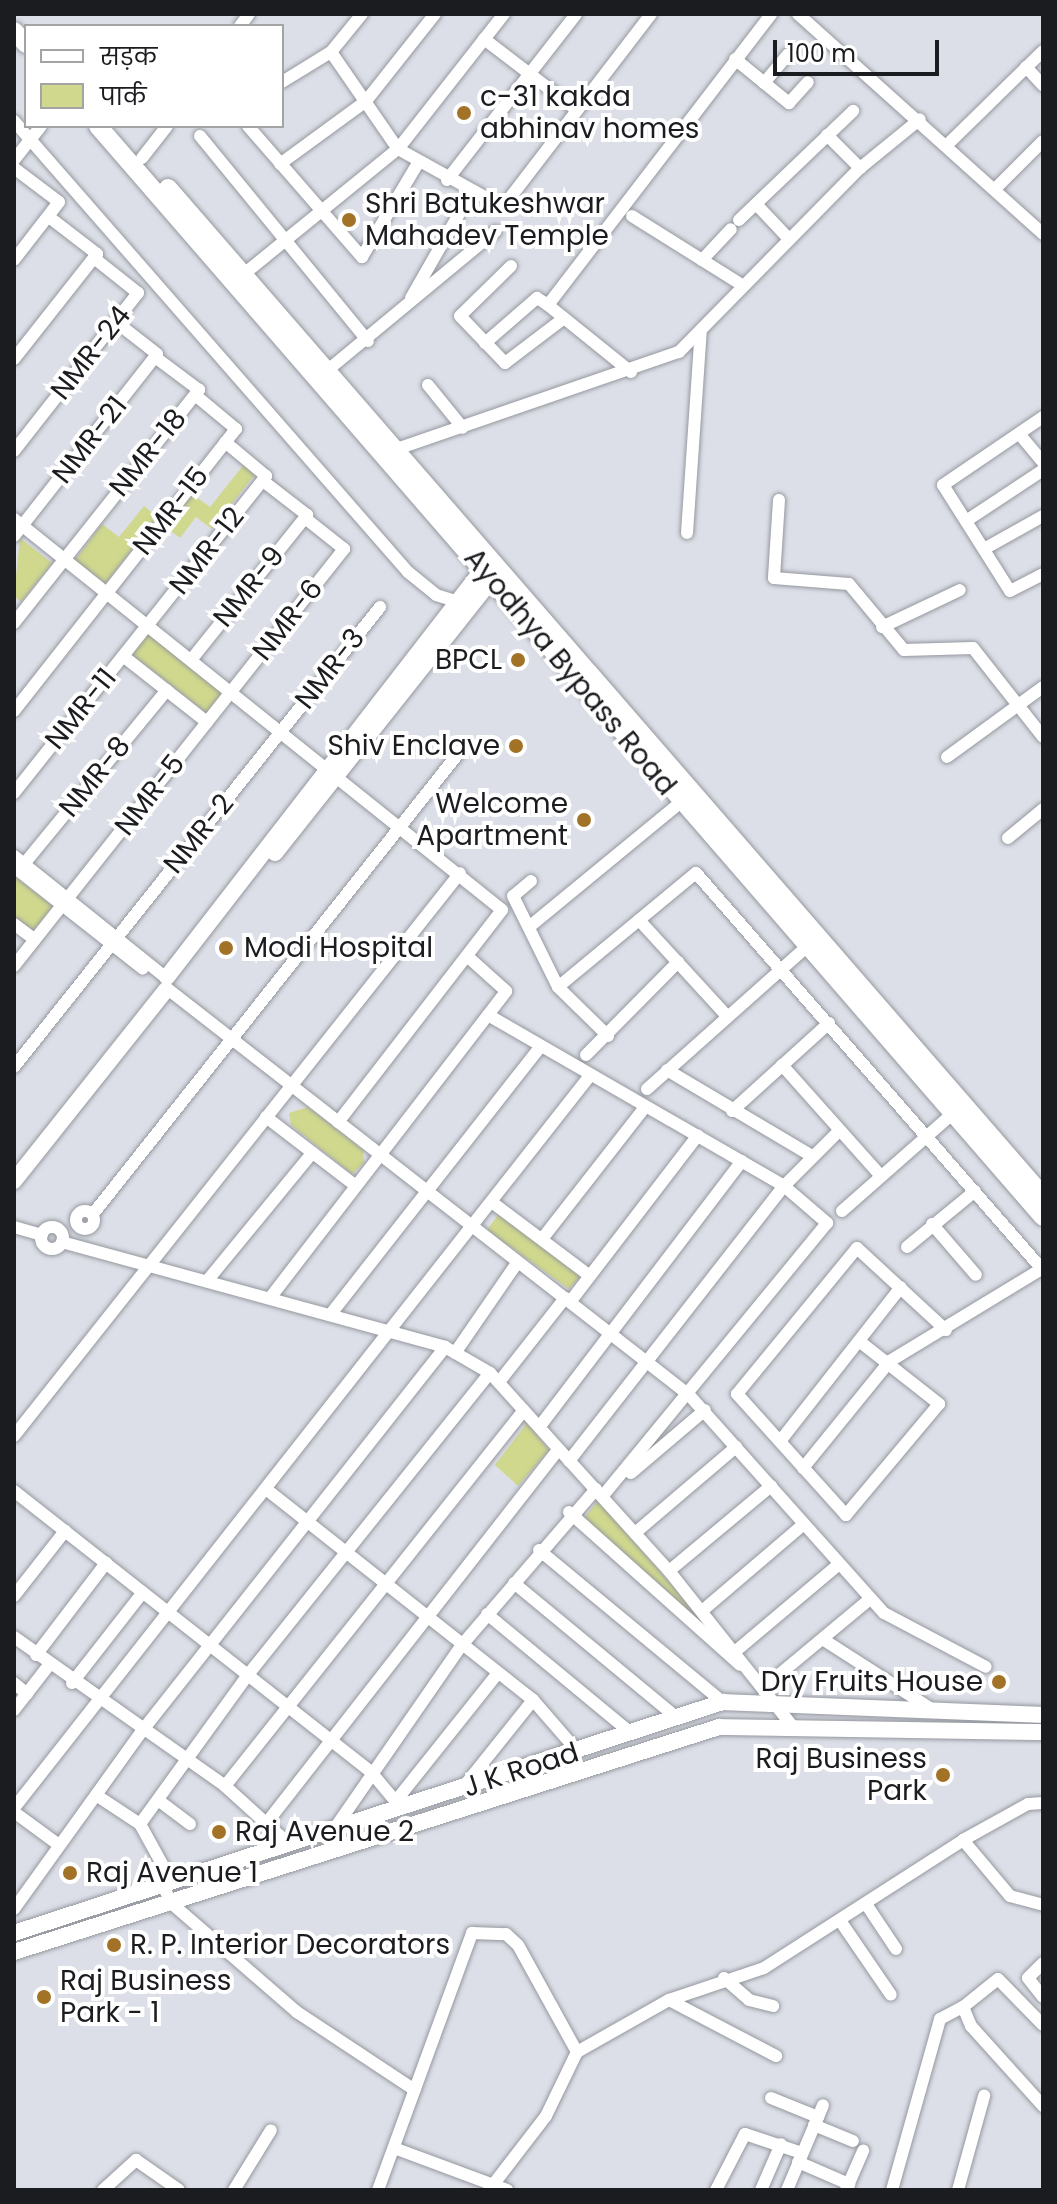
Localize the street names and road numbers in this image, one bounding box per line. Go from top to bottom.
street label: NMR-24 [44,299,138,407]
street label: NMR-21 [46,390,134,490]
street label: NMR-18 [103,402,193,504]
street label: NMR-15 [126,460,216,562]
street label: NMR-12 [163,501,251,601]
street label: NMR-9 [206,540,292,634]
street label: Ayodhya Bypass Road [457,542,683,802]
street label: NMR-6 [246,573,330,667]
street label: NMR-3 [288,622,372,716]
street label: NMR-11 [38,662,124,756]
street label: NMR-8 [52,730,138,824]
street label: NMR-5 [108,748,192,842]
street label: NMR-2 [157,788,241,880]
street label: J K Road [459,1736,583,1804]

